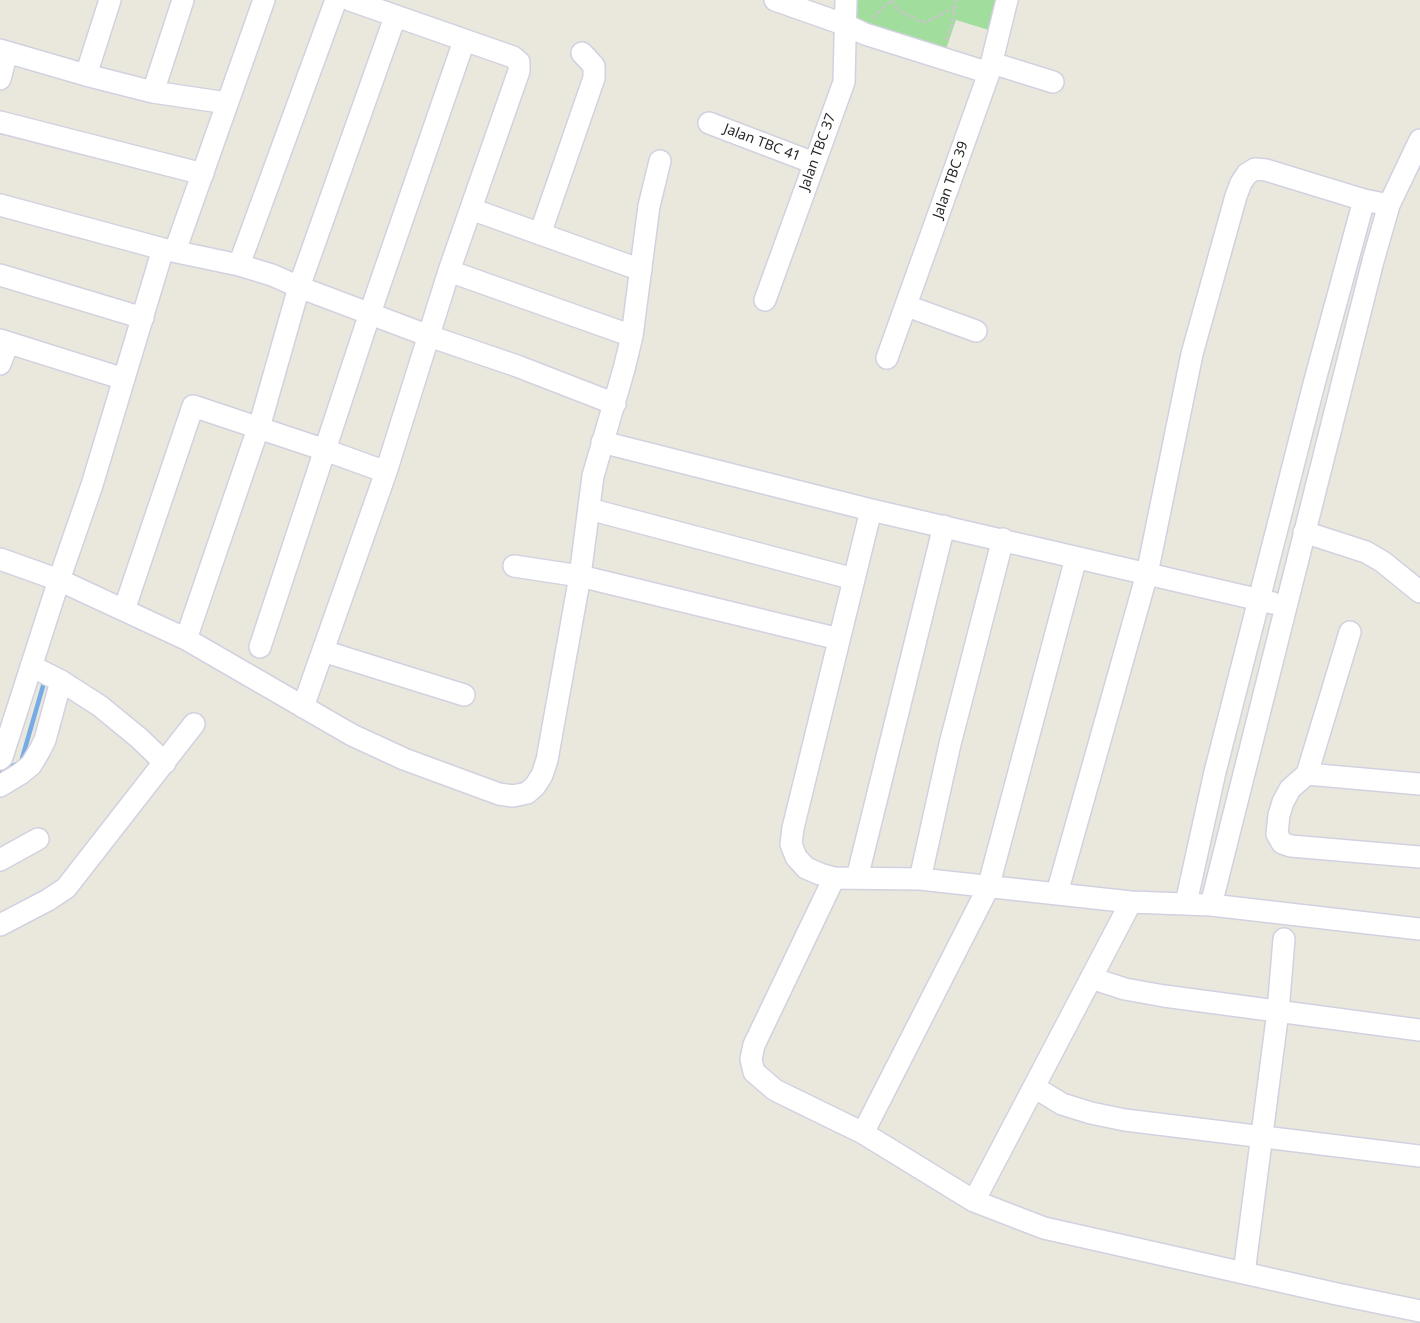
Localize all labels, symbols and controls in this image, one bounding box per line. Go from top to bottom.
street label: Jalan TBC 37 [796,111,840,193]
street label: Jalan TBC 41 [721,121,803,165]
street label: Jalan TBC 39 [930,139,972,221]

